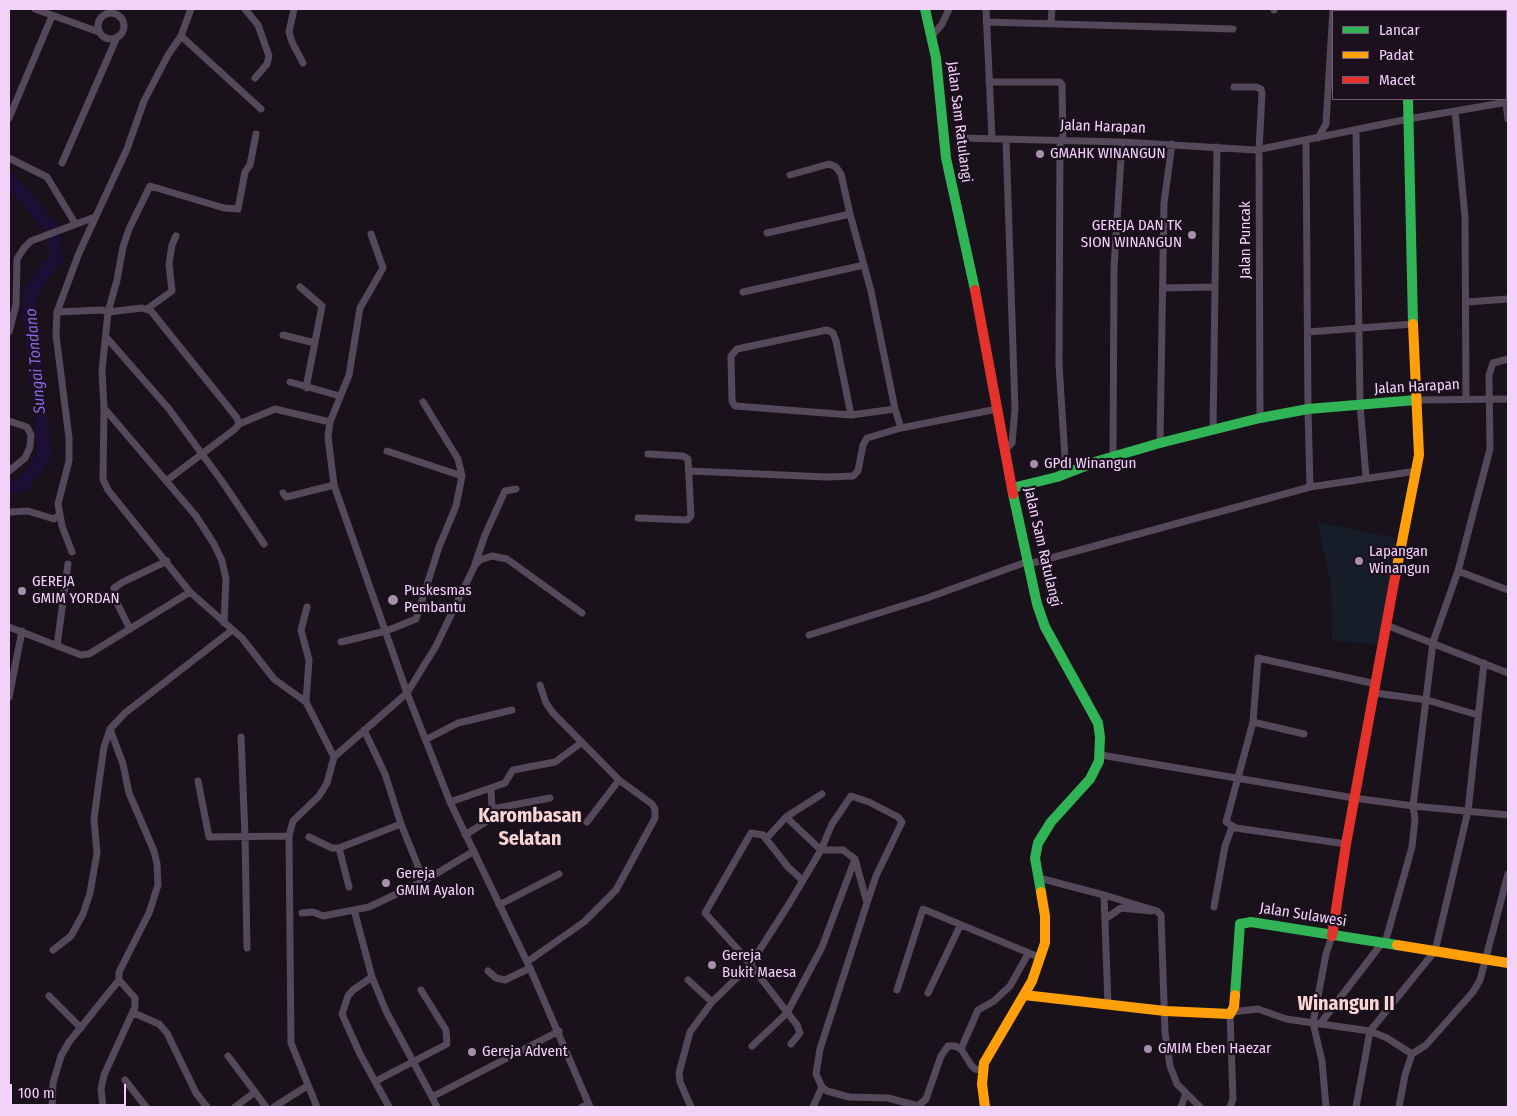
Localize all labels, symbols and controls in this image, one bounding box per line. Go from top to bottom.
legend [1332,10,1507,100]
text: Lancar [1379,21,1420,39]
text: Padat [1379,46,1414,64]
street label: Jalan Sam Ratulangi [943,60,975,184]
text: Macet [1379,71,1415,89]
street label: Jalan Harapan [1060,117,1146,137]
place label: GMAHK WINANGUN [1050,145,1165,163]
marker: GMAHK WINANGUN [1034,148,1046,160]
street label: Jalan Puncak [1237,201,1255,279]
place label: GEREJA DAN TK SION WINANGUN [1081,217,1182,252]
marker: GEREJA DAN TK SION WINANGUN [1186,229,1198,241]
water label: Sungai Tondano [22,308,50,414]
street label: Jalan Harapan [1374,376,1460,398]
place label: GPdI Winangun [1044,455,1136,473]
marker: GPdI Winangun [1028,458,1040,470]
street label: Jalan Sam Ratulangi [1020,486,1064,608]
place label: Lapangan Winangun [1369,543,1430,578]
marker: Lapangan Winangun [1353,555,1365,567]
place label: GEREJA GMIM YORDAN [32,573,120,608]
place label: Puskesmas Pembantu [404,582,472,617]
marker: GEREJA GMIM YORDAN [16,585,28,597]
marker: Puskesmas Pembantu [386,593,400,607]
district label: Karombasan Selatan [478,804,582,851]
place label: Gereja GMIM Ayalon [396,865,475,900]
marker: Gereja GMIM Ayalon [380,877,392,889]
street label: Jalan Sulawesi [1258,899,1348,931]
place label: Gereja Bukit Maesa [722,947,796,982]
marker: Gereja Bukit Maesa [706,959,718,971]
district label: Winangun II [1297,992,1395,1016]
place label: GMIM Eben Haezar [1158,1040,1271,1058]
place label: Gereja Advent [482,1043,568,1061]
marker: GMIM Eben Haezar [1142,1043,1154,1055]
marker: Gereja Advent [466,1046,478,1058]
scale bar [12,1074,129,1106]
text: 100 m [18,1084,55,1102]

